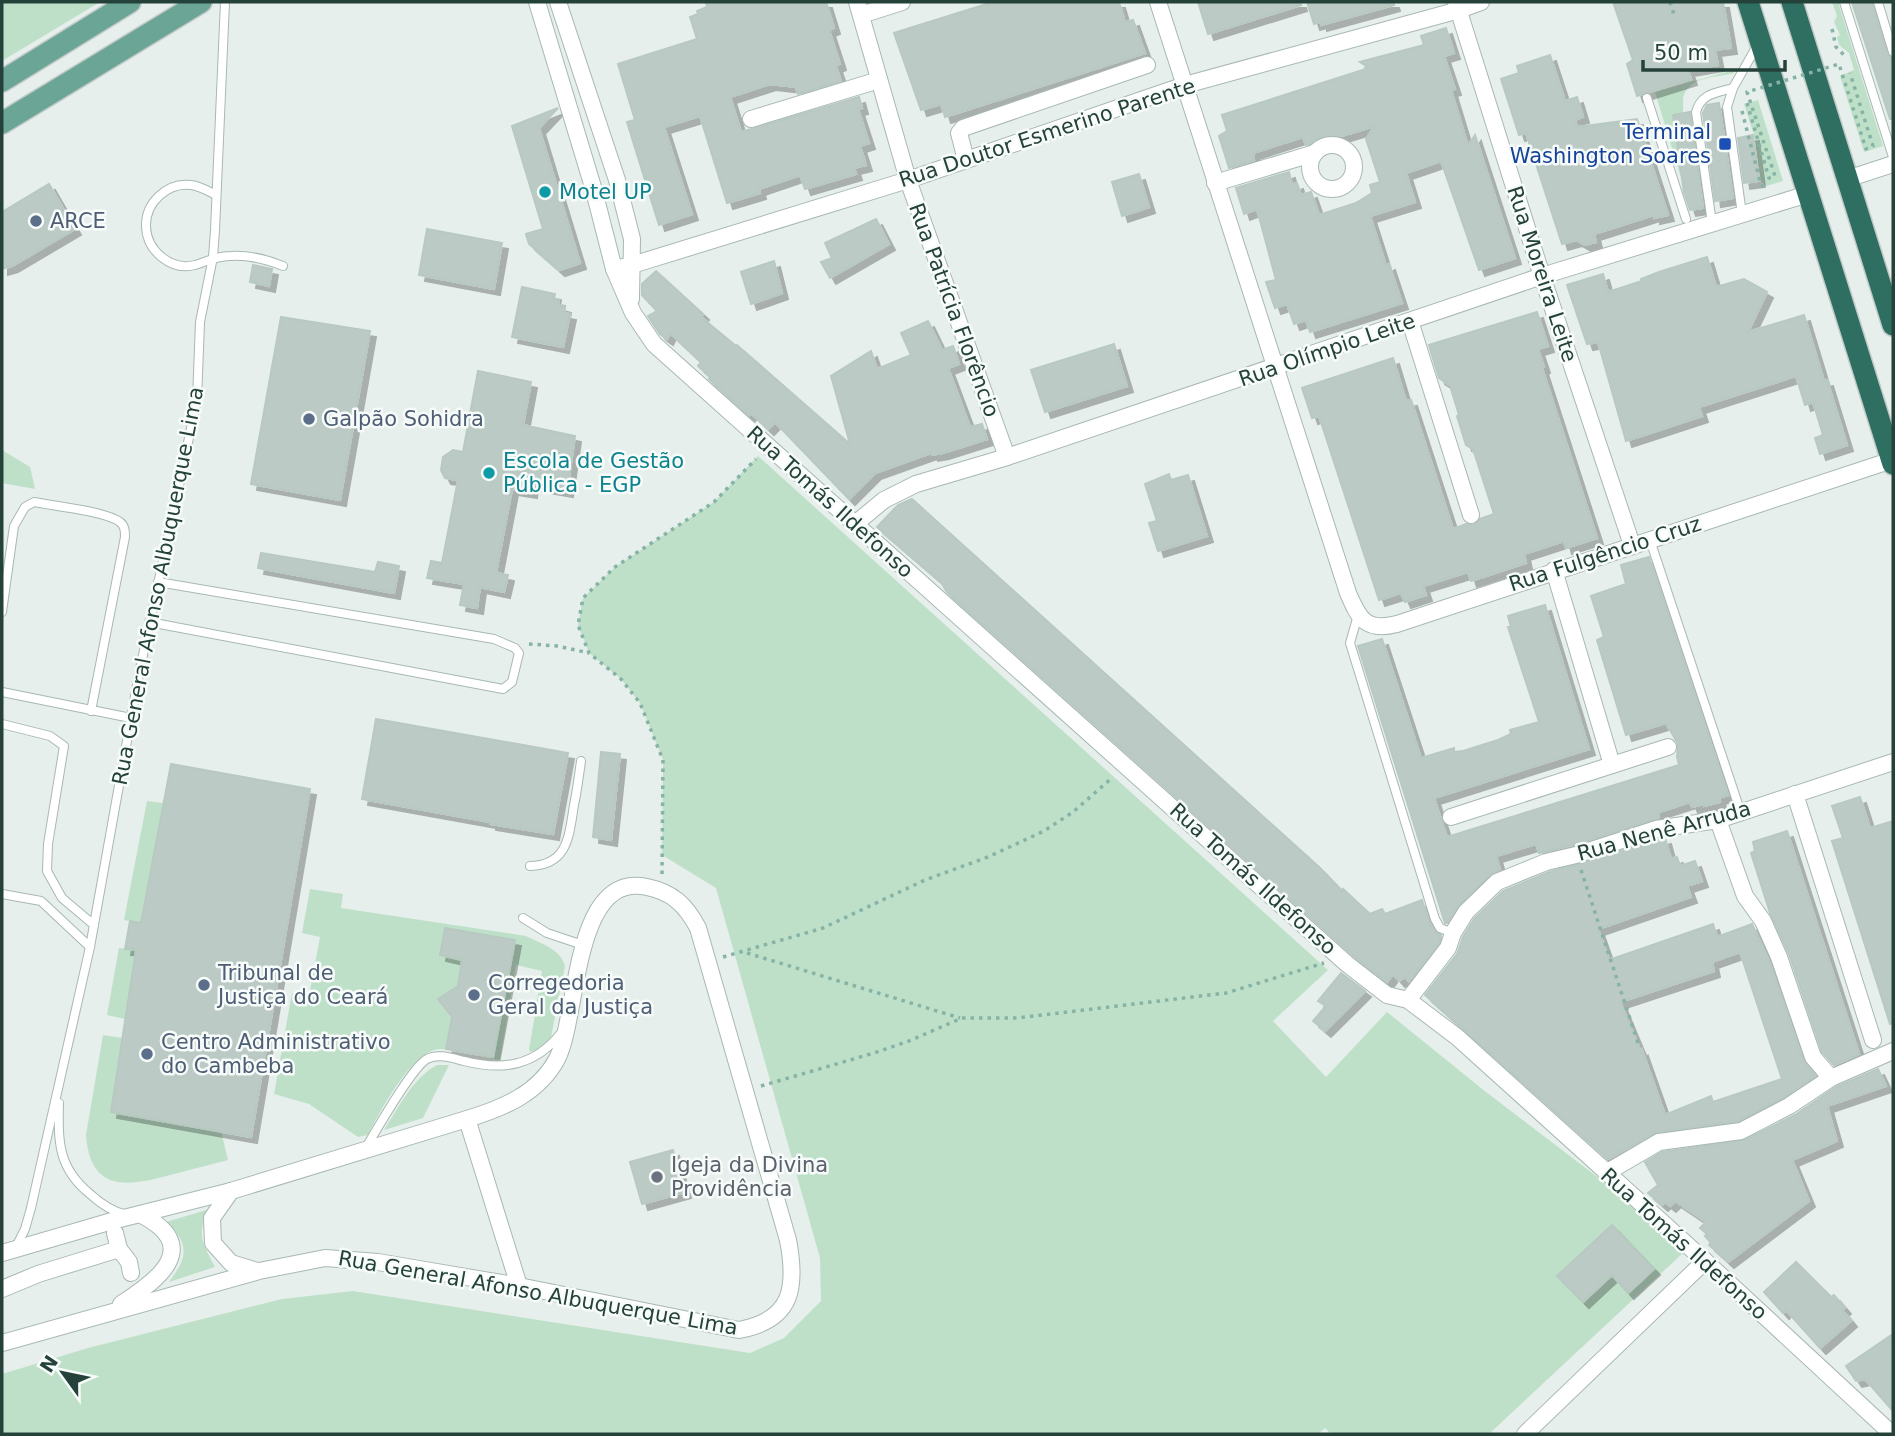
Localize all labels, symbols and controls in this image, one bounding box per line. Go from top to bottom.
scale bar [1643,28,1785,72]
text: 50 m [1654,41,1708,65]
street label: Rua Doutor Esmerino Parente [896,74,1198,192]
place label: Terminal Washington Soares [1510,120,1711,168]
marker: Terminal Washington Soares [1717,136,1733,152]
place label: Motel UP [559,180,652,204]
street label: Rua Moreira Leite [1502,183,1582,365]
marker: Motel UP [537,184,553,200]
street label: Rua Patrícia Florêncio [904,200,1004,420]
place label: ARCE [50,209,106,233]
marker: ARCE [28,213,44,229]
street label: Rua Olímpio Leite [1236,309,1418,391]
street label: Rua General Afonso Albuquerque Lima [108,385,208,787]
place label: Galpão Sohidra [323,407,484,431]
marker: Galpão Sohidra [301,411,317,427]
street label: Rua Tomás Ildefonso [742,421,918,583]
place label: Escola de Gestão Pública - EGP [503,449,684,497]
marker: Escola de Gestão Pública - EGP [481,465,497,481]
street label: Rua Fulgêncio Cruz [1506,512,1704,596]
street label: Rua Nenê Arruda [1575,796,1753,866]
street label: Rua Tomás Ildefonso [1165,798,1341,960]
place label: Tribunal de Justiça do Ceará [216,961,388,1009]
place label: Corregedoria Geral da Justiça [488,971,653,1019]
marker: Tribunal de Justiça do Ceará [196,977,212,993]
marker: Corregedoria Geral da Justiça [466,987,482,1003]
place label: Centro Administrativo do Cambeba [161,1030,391,1078]
marker: Centro Administrativo do Cambeba [139,1046,155,1062]
place label: Igeja da Divina Providência [671,1153,828,1201]
street label: Rua Tomás Ildefonso [1596,1163,1772,1325]
marker: Igeja da Divina Providência [649,1169,665,1185]
street label: Rua General Afonso Albuquerque Lima [336,1246,740,1340]
north arrow [28,1338,98,1408]
text: N [35,1351,62,1376]

